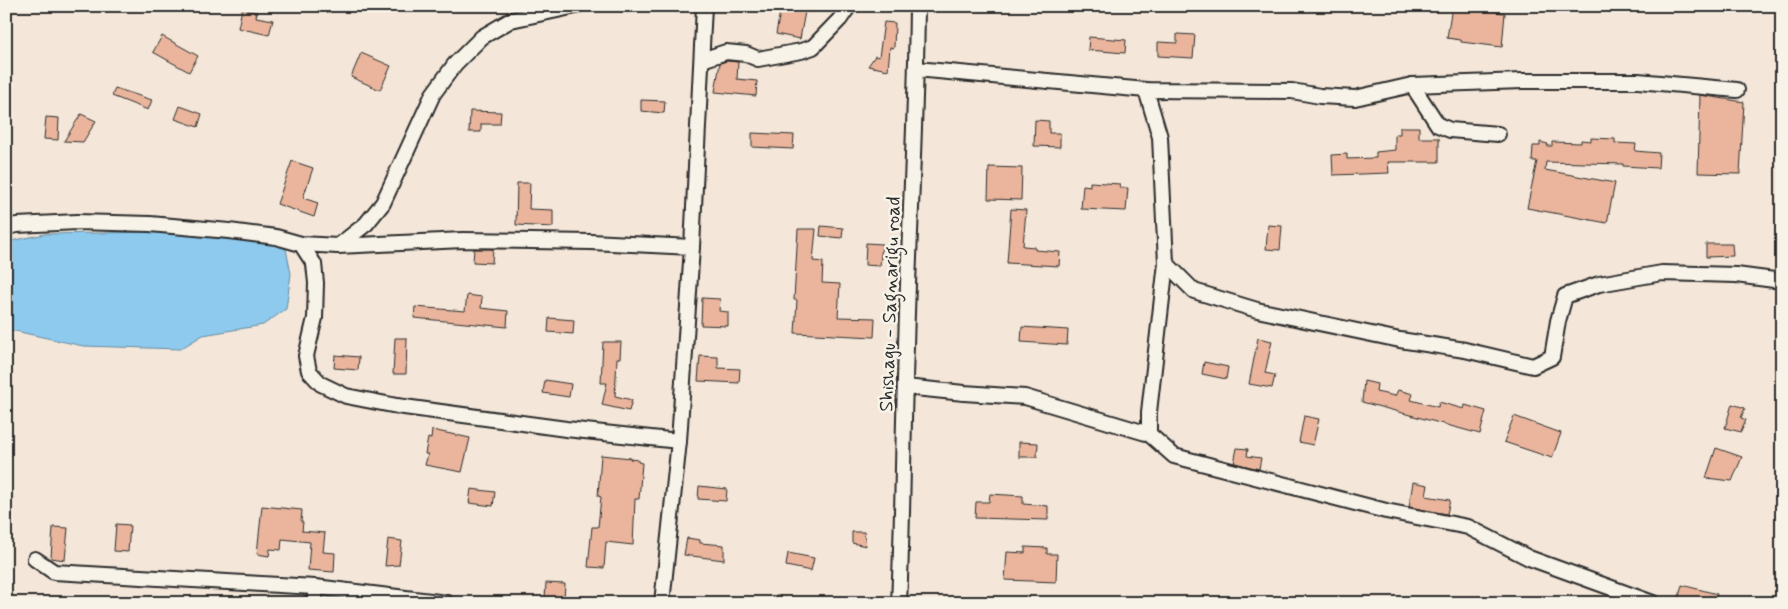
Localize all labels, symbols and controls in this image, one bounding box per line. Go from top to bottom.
street label: Shishagu - Sagnarigu road [873,196,910,412]

